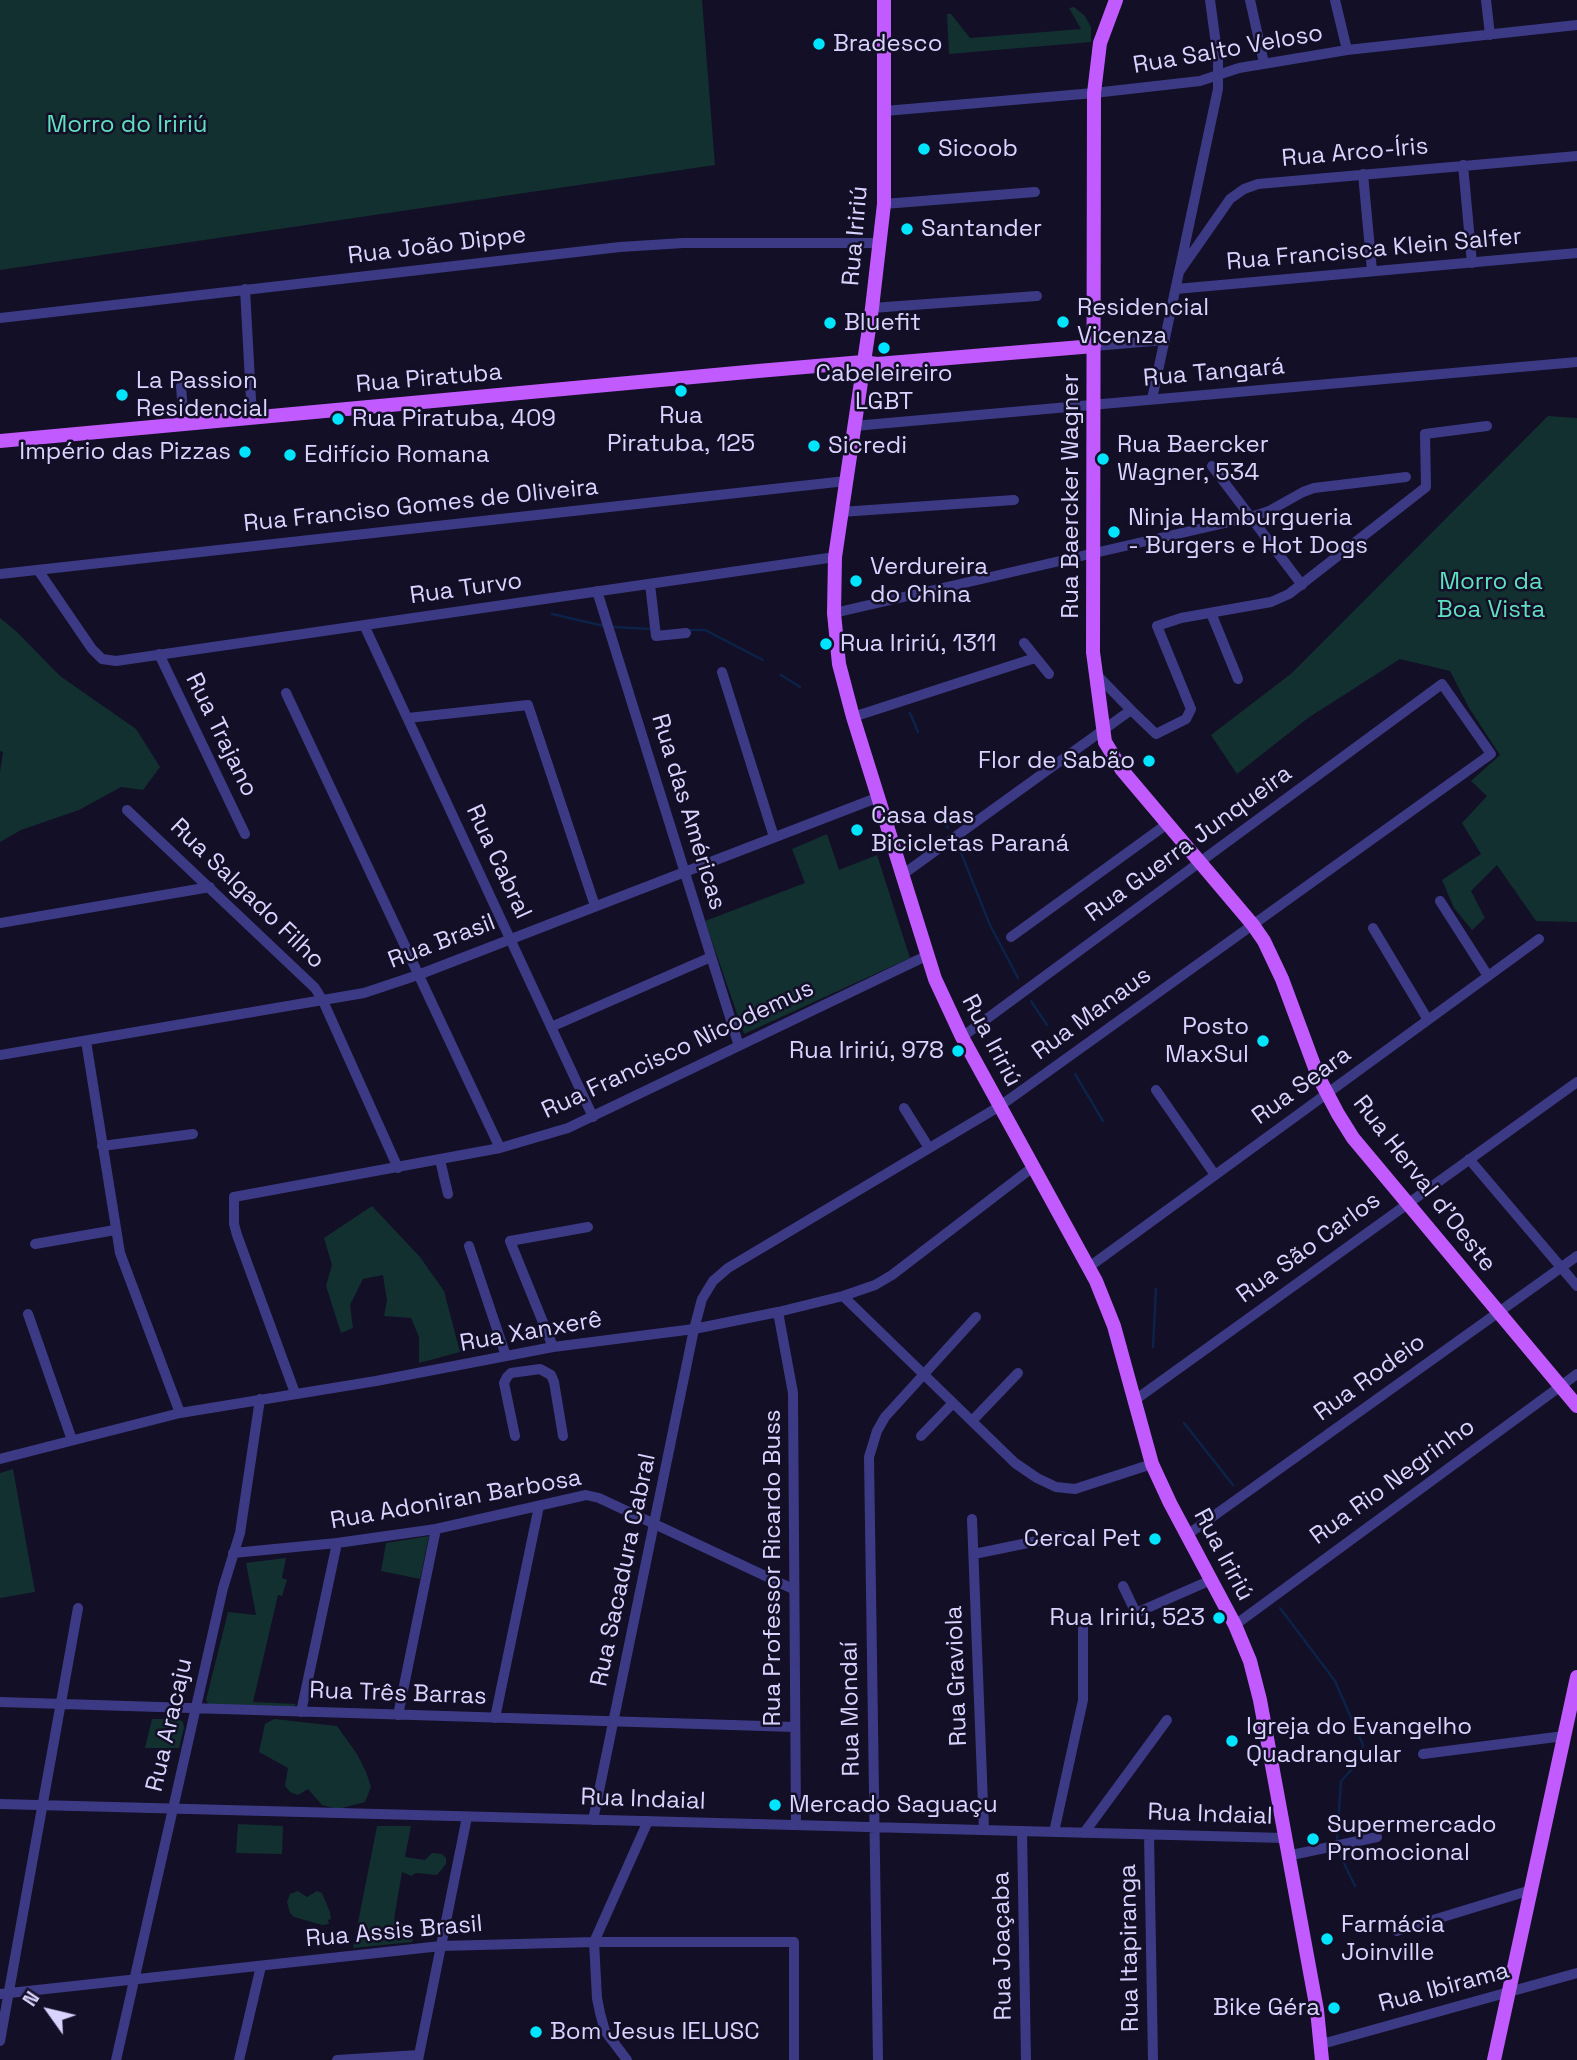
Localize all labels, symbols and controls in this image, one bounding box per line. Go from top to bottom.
street label: Rua Salto Veloso [1131,19,1325,81]
place label: Bradesco [833,30,942,58]
marker: Bradesco [811,36,827,52]
park label: Morro do Iririú [46,111,208,139]
street label: Rua Arco-Íris [1280,132,1430,174]
place label: Sicoob [938,135,1018,163]
marker: Sicoob [916,141,932,157]
street label: Rua Iririú [837,185,875,287]
place label: Santander [921,215,1042,243]
street label: Rua João Dippe [346,221,528,271]
marker: Santander [899,221,915,237]
street label: Rua Francisca Klein Salfer [1225,223,1523,277]
place label: Residencial Vicenza [1077,294,1209,350]
place label: Bluefit [844,309,921,337]
marker: Residencial Vicenza [1055,314,1071,330]
marker: Bluefit [822,315,838,331]
marker: Cabeleireiro LGBT [876,340,892,356]
street label: Rua Tangará [1142,352,1286,394]
street label: Rua Piratuba [355,358,503,400]
place label: Cabeleireiro LGBT [816,360,952,416]
place label: La Passion Residencial [136,367,268,423]
street label: Rua Baercker Wagner [1057,373,1085,619]
marker: Rua Piratuba, 125 [673,383,689,399]
marker: La Passion Residencial [114,387,130,403]
place label: Rua Piratuba, 125 [607,402,755,458]
place label: Rua Piratuba, 409 [352,405,556,433]
marker: Rua Piratuba, 409 [330,411,346,427]
place label: Rua Baercker Wagner, 534 [1117,431,1269,487]
place label: Sicredi [828,432,907,460]
place label: Império das Pizzas [19,438,231,466]
marker: Sicredi [806,438,822,454]
place label: Edifício Romana [304,441,489,469]
marker: Império das Pizzas [237,444,253,460]
marker: Edifício Romana [282,447,298,463]
marker: Rua Baercker Wagner, 534 [1095,451,1111,467]
street label: Rua Franciso Gomes de Oliveira [242,473,600,539]
place label: Ninja Hamburgueria - Burgers e Hot Dogs [1128,504,1368,560]
marker: Ninja Hamburgueria - Burgers e Hot Dogs [1106,524,1122,540]
place label: Verdureira do China [870,553,988,609]
street label: Rua Turvo [408,567,524,611]
park label: Morro da Boa Vista [1437,568,1545,624]
marker: Verdureira do China [848,573,864,589]
place label: Rua Iririú, 1311 [840,630,997,658]
marker: Rua Iririú, 1311 [818,636,834,652]
street label: Rua Trajano [179,669,263,801]
street label: Rua das Américas [644,711,732,913]
place label: Flor de Sabão [978,747,1135,775]
marker: Flor de Sabão [1141,753,1157,769]
street label: Rua Guerra Junqueira [1080,759,1298,929]
street label: Rua Cabral [459,800,537,924]
place label: Casa das Bicicletas Paraná [871,802,1069,858]
street label: Rua Salgado Filho [164,813,330,975]
marker: Casa das Bicicletas Paraná [849,822,865,838]
street label: Rua Brasil [384,908,500,976]
street label: Rua Manaus [1027,961,1157,1067]
street label: Rua Francisco Nicodemus [538,974,818,1126]
street label: Rua Iririú [955,990,1027,1092]
place label: Posto MaxSul [1165,1013,1249,1069]
marker: Posto MaxSul [1255,1033,1271,1049]
place label: Rua Iririú, 978 [789,1037,944,1065]
street label: Rua Seara [1247,1041,1357,1131]
marker: Rua Iririú, 978 [950,1043,966,1059]
street label: Rua Herval d'Oeste [1346,1090,1502,1278]
street label: Rua São Carlos [1232,1186,1386,1310]
street label: Rua Xanxerê [458,1305,604,1359]
street label: Rua Rodeio [1309,1328,1431,1428]
street label: Rua Professor Ricardo Buss [759,1410,787,1726]
street label: Rua Rio Negrinho [1305,1413,1481,1551]
street label: Rua Sacadura Cabral [585,1451,663,1689]
street label: Rua Adoniran Barbosa [328,1464,584,1536]
street label: Rua Iririú [1187,1504,1259,1606]
place label: Cercal Pet [1024,1525,1141,1553]
marker: Cercal Pet [1147,1531,1163,1547]
place label: Rua Iririú, 523 [1050,1604,1205,1632]
street label: Rua Graviola [940,1605,974,1747]
marker: Rua Iririú, 523 [1211,1610,1227,1626]
street label: Rua Mondaí [835,1641,867,1777]
street label: Rua Aracaju [141,1656,199,1794]
street label: Rua Três Barras [309,1677,487,1711]
place label: Igreja do Evangelho Quadrangular [1246,1713,1472,1769]
marker: Igreja do Evangelho Quadrangular [1224,1733,1240,1749]
street label: Rua Indaial [580,1783,706,1817]
place label: Mercado Saguaçu [789,1791,998,1819]
marker: Mercado Saguaçu [767,1797,783,1813]
street label: Rua Indaial [1147,1798,1273,1832]
place label: Supermercado Promocional [1327,1811,1497,1867]
marker: Supermercado Promocional [1305,1831,1321,1847]
street label: Rua Itapiranga [1114,1864,1146,2032]
street label: Rua Joaçaba [987,1871,1019,2021]
street label: Rua Assis Brasil [304,1910,484,1954]
place label: Farmácia Joinville [1341,1911,1445,1967]
marker: Farmácia Joinville [1319,1931,1335,1947]
street label: Rua Ibirama [1376,1957,1512,2019]
north arrow [14,1976,84,2046]
text: N [17,1987,45,2011]
place label: Bike Géra [1213,1994,1320,2022]
marker: Bike Géra [1326,2000,1342,2016]
place label: Bom Jesus IELUSC [550,2018,760,2046]
marker: Bom Jesus IELUSC [528,2024,544,2040]

